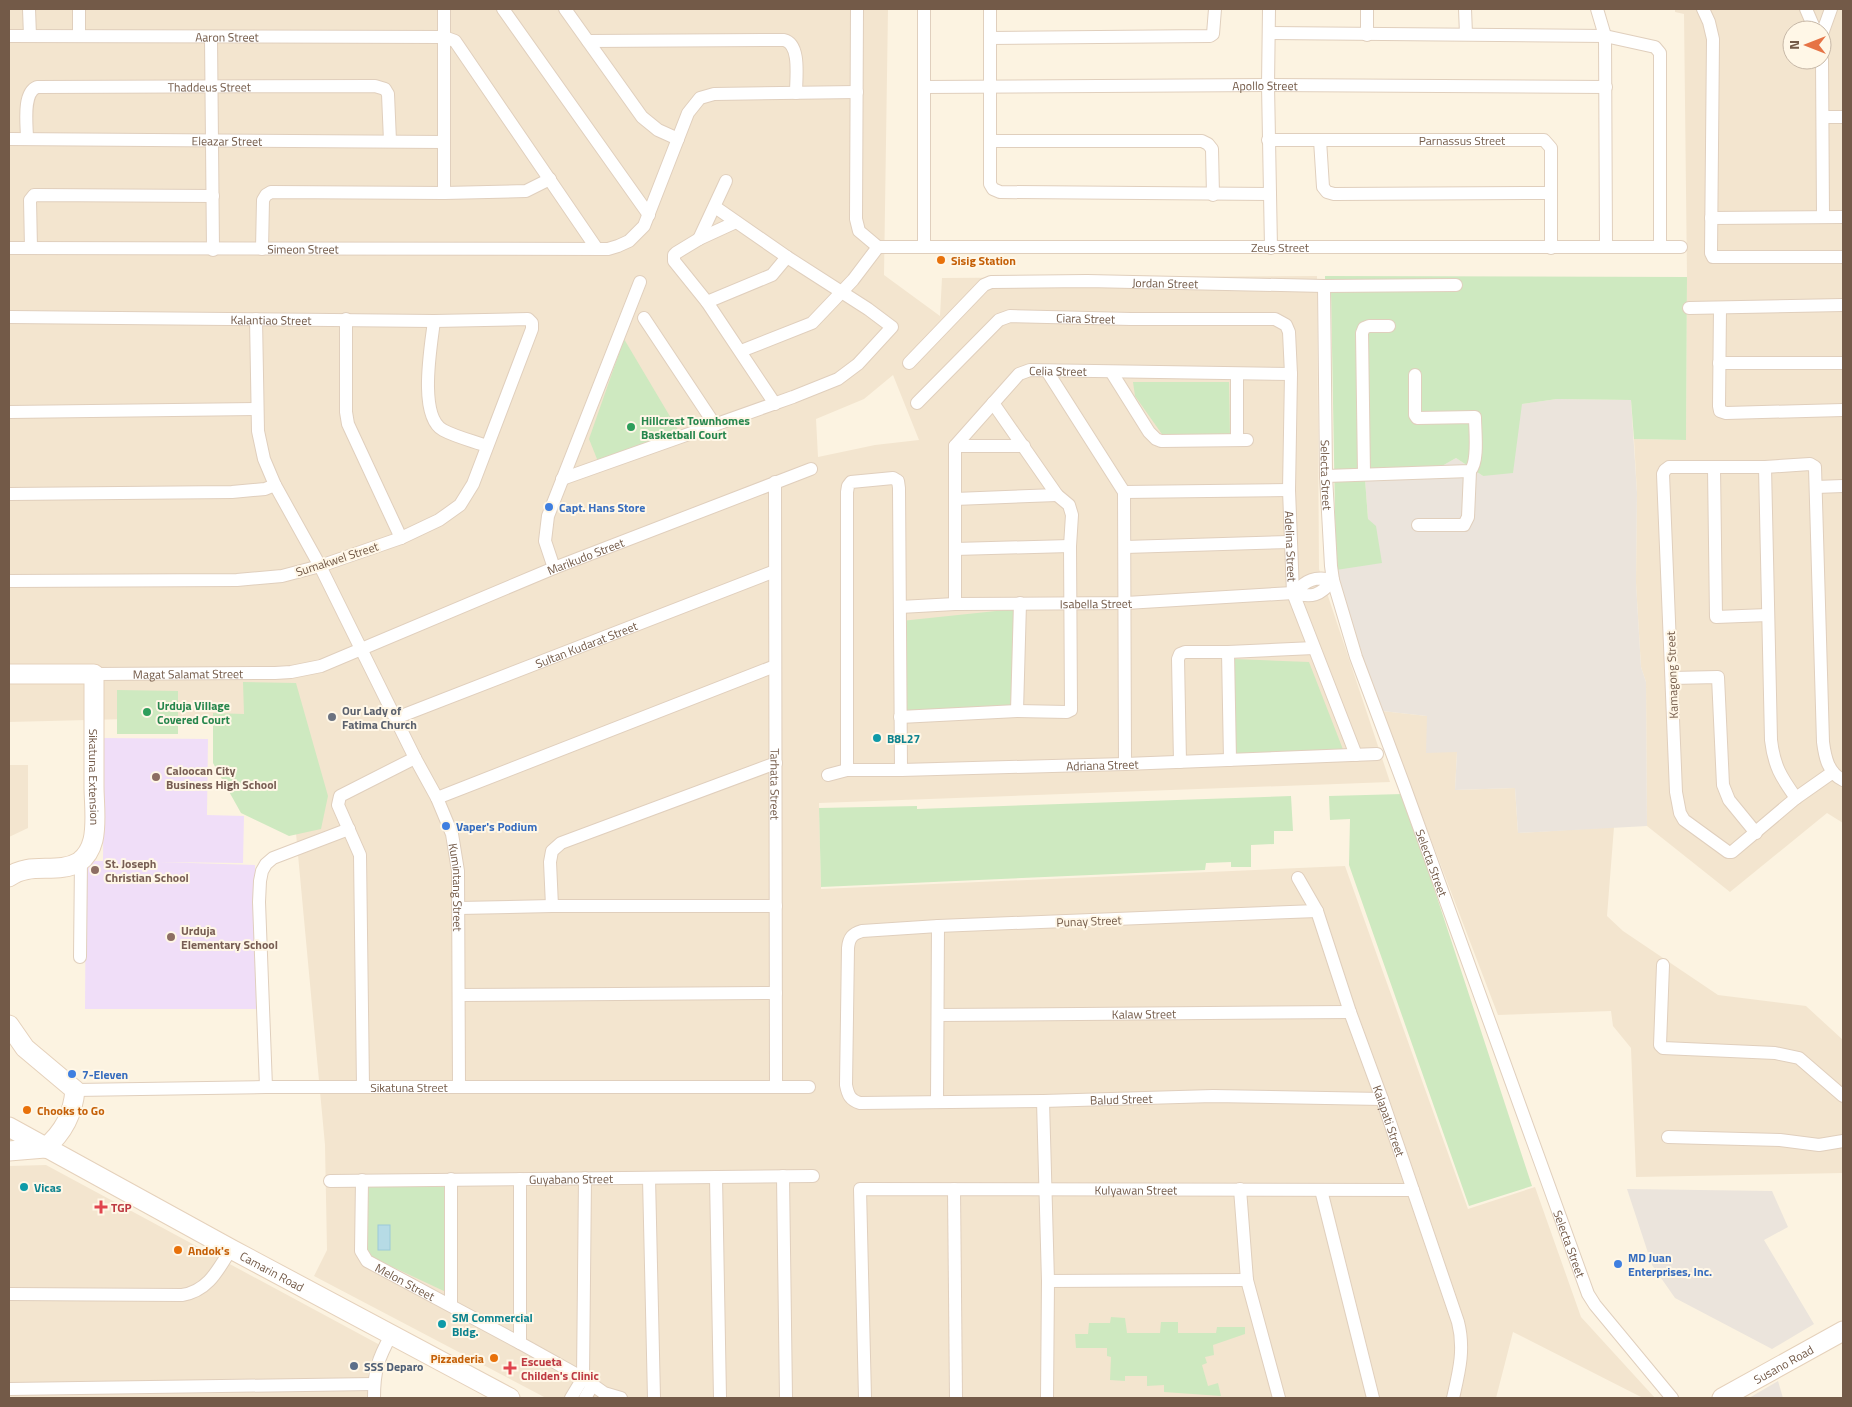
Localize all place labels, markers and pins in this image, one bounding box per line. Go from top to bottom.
place label: Sisig Station [951,251,1016,270]
marker: Sisig Station [935,254,947,266]
place label: Hillcrest Townhomes Basketball Court [641,411,750,444]
marker: Hillcrest Townhomes Basketball Court [625,421,637,433]
place label: Capt. Hans Store [559,498,645,517]
marker: Capt. Hans Store [543,501,555,513]
place label: Urduja Village Covered Court [157,696,230,729]
place label: Our Lady of Fatima Church [342,701,417,734]
marker: Urduja Village Covered Court [141,706,153,718]
marker: Our Lady of Fatima Church [326,711,338,723]
place label: B8L27 [887,729,920,748]
marker: B8L27 [871,732,883,744]
place label: Caloocan City Business High School [166,761,277,794]
marker: Caloocan City Business High School [150,771,162,783]
place label: Vaper's Podium [456,817,537,836]
marker: Vaper's Podium [440,820,452,832]
place label: St. Joseph Christian School [105,854,189,887]
marker: St. Joseph Christian School [89,864,101,876]
place label: Urduja Elementary School [181,921,278,954]
marker: Urduja Elementary School [165,931,177,943]
place label: 7-Eleven [82,1065,128,1084]
marker: 7-Eleven [66,1068,78,1080]
place label: Chooks to Go [37,1101,105,1120]
marker: Chooks to Go [21,1104,33,1116]
place label: Vicas [34,1178,62,1197]
marker: Vicas [18,1181,30,1193]
place label: TGP [111,1198,132,1217]
marker: TGP [95,1201,107,1213]
place label: Andok's [188,1241,230,1260]
marker: Andok's [172,1244,184,1256]
place label: MD Juan Enterprises, Inc. [1628,1248,1712,1281]
marker: MD Juan Enterprises, Inc. [1612,1258,1624,1270]
place label: SM Commercial Bldg. [452,1308,533,1341]
marker: SM Commercial Bldg. [436,1318,448,1330]
place label: Pizzaderia [430,1349,484,1368]
marker: Pizzaderia [488,1352,500,1364]
place label: Escueta Childen's Clinic [521,1352,599,1385]
place label: SSS Deparo [364,1357,424,1376]
marker: SSS Deparo [348,1360,360,1372]
marker: Escueta Childen's Clinic [503,1361,517,1375]

